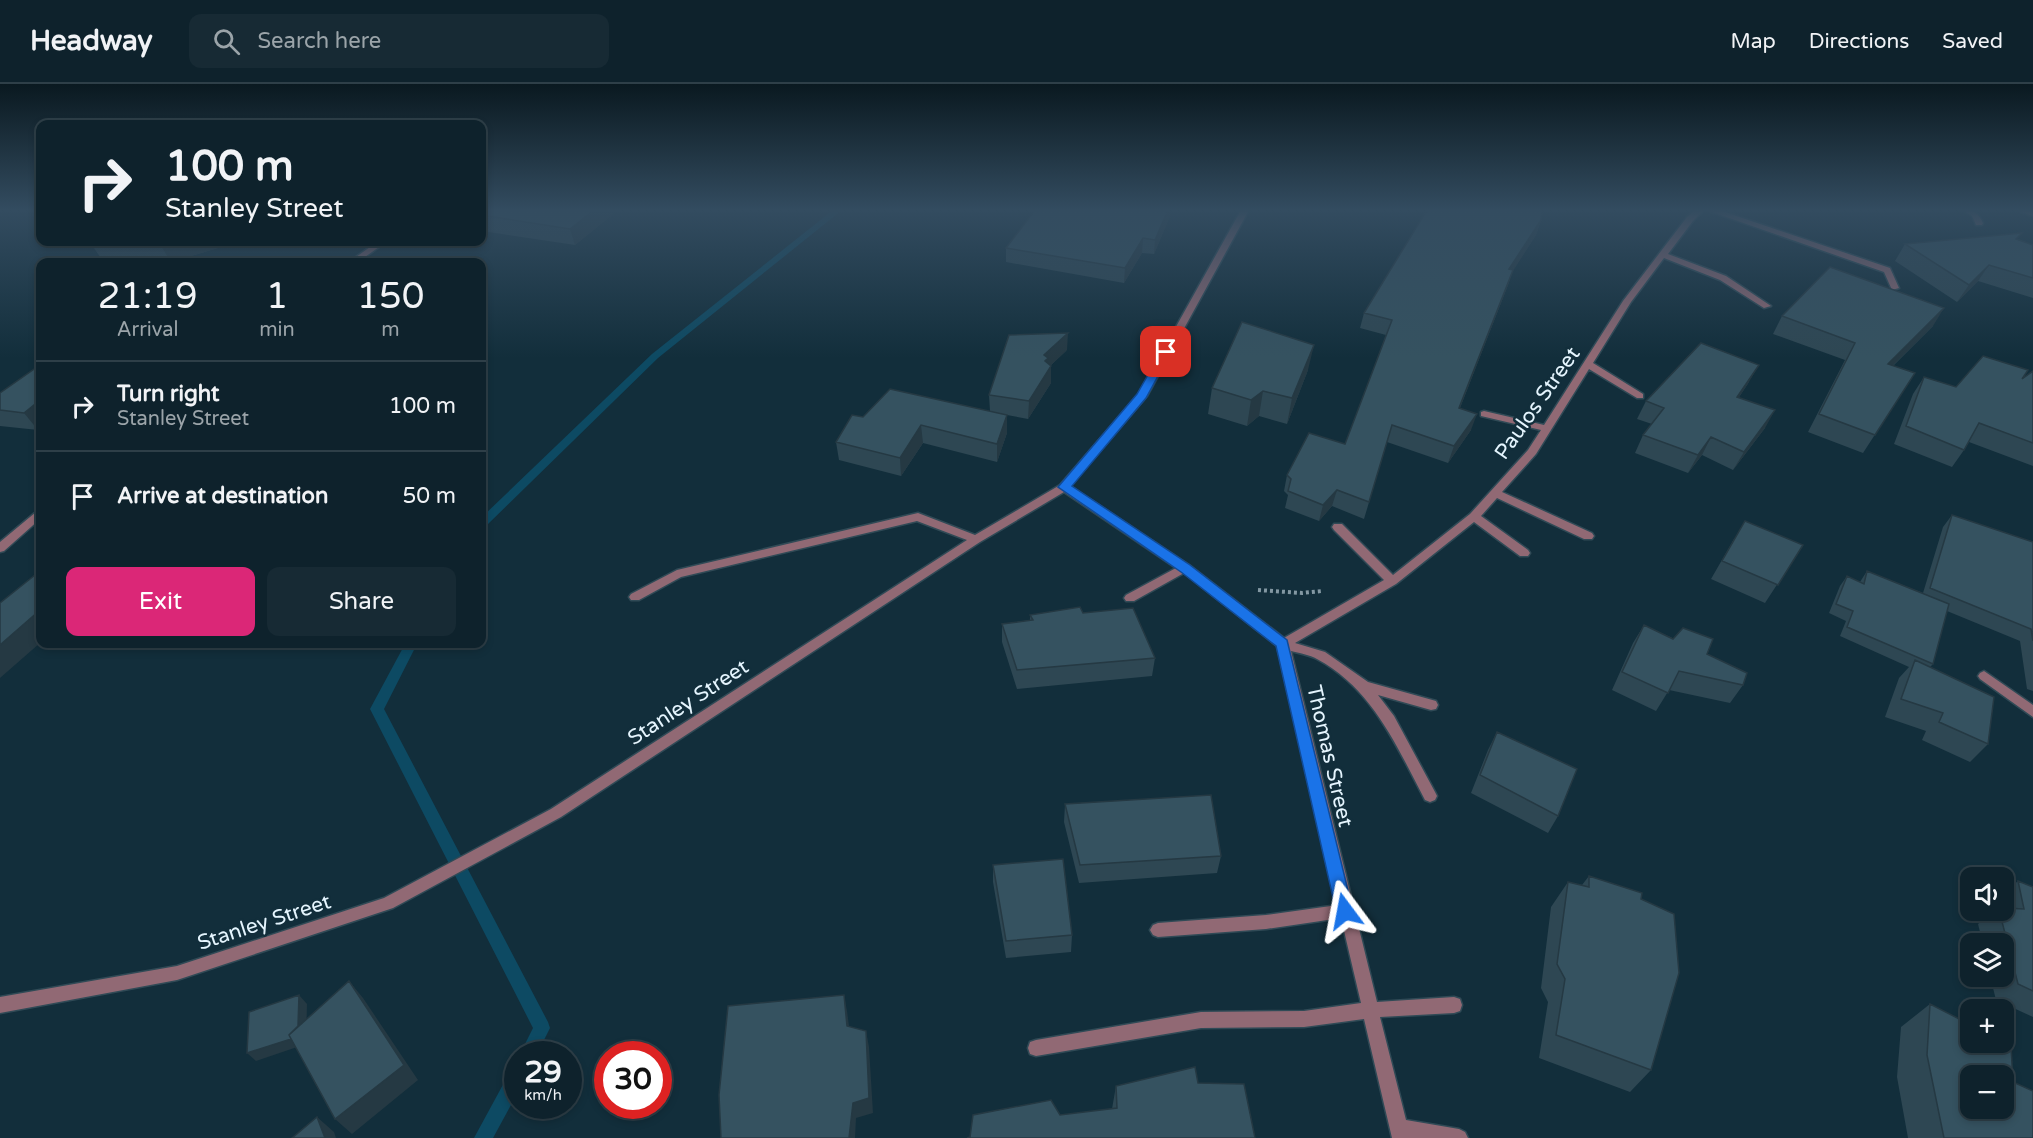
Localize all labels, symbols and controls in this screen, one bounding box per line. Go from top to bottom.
search box [189,14,609,68]
text: Headway [30,24,153,58]
icon: search [210,25,243,58]
text: Search here [258,28,381,54]
text: Map [1730,29,1776,54]
text: Directions [1809,29,1909,54]
text: Saved [1942,29,2003,54]
text: 100 m [165,141,294,192]
icon: right [66,144,144,222]
text: Stanley Street [165,192,344,225]
text: 21:19 [98,275,198,318]
text: 1 [266,275,288,318]
text: 150 [356,275,424,318]
text: Arrival [117,318,179,342]
text: min [259,318,295,342]
text: m [381,318,400,342]
pin [1140,326,1191,377]
icon: arrive [1149,335,1182,368]
street label: Paulos Street [1489,342,1585,464]
text: Turn right [117,381,219,407]
icon: right [66,390,99,423]
text: 100 m [389,393,456,419]
text: Stanley Street [117,407,249,431]
icon: arrive [66,480,99,513]
text: Arrive at destination [117,483,328,509]
text: 50 m [402,483,456,509]
button: Exit [66,567,255,636]
button: Share [267,567,456,636]
street label: Stanley Street [623,654,753,751]
street label: Thomas Street [1301,683,1358,829]
map controls [1960,867,2014,1119]
button: sound [1960,867,2014,921]
position arrow [1313,879,1377,943]
street label: Stanley Street [194,889,334,956]
button: layers [1960,933,2014,987]
button: + [1960,999,2014,1053]
speed limit sign: 30 [594,1041,672,1119]
text: 29 [524,1054,562,1091]
button: − [1960,1065,2014,1119]
text: km/h [524,1086,562,1104]

